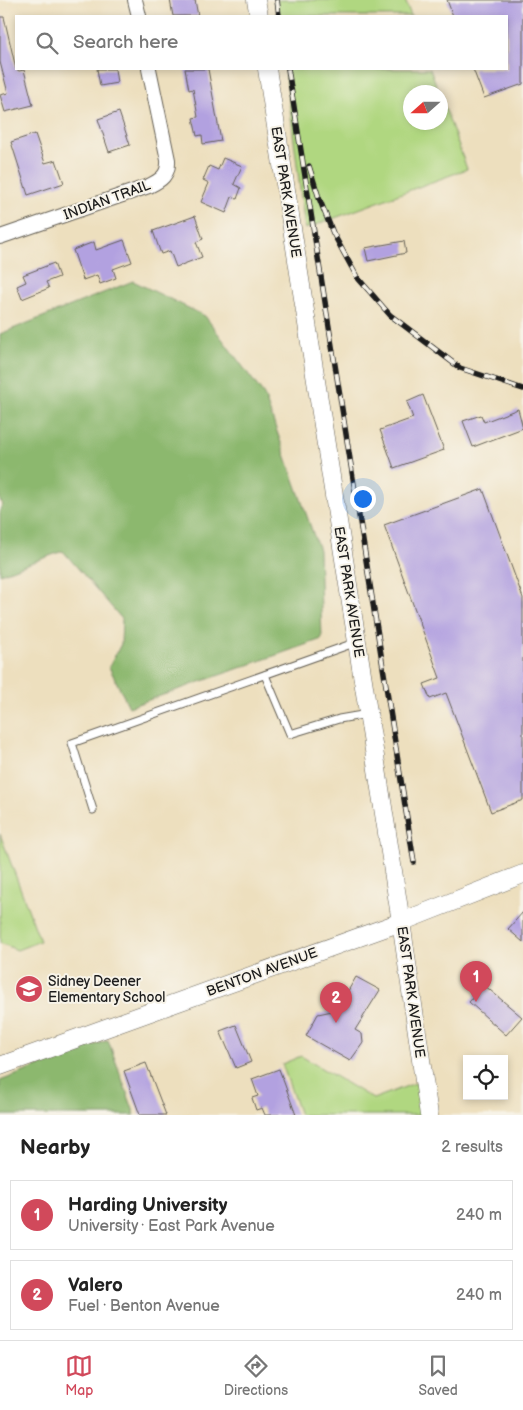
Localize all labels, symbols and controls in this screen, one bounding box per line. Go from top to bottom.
search box [15,15,508,70]
icon: search [33,29,61,57]
text: Search here [73,31,178,54]
north arrow [403,85,448,130]
street label: EAST PARK AVENUE [267,125,305,259]
street label: INDIAN TRAIL [61,176,153,224]
your location [350,486,376,512]
street label: EAST PARK AVENUE [330,525,368,659]
street label: EAST PARK AVENUE [393,925,429,1059]
street label: BENTON AVENUE [204,944,320,1000]
pin: 1 [460,961,492,1002]
place label: Sidney Deener Elementary School [48,973,166,1006]
school or university icon: Sidney Deener Elementary School [14,974,44,1004]
pin: 2 [320,982,352,1023]
map controls [463,1055,508,1100]
button: locate [463,1055,508,1100]
text: Nearby [20,1135,90,1160]
text: 2 results [441,1138,503,1157]
text: Harding University [68,1194,227,1217]
text: 1 [34,1206,40,1225]
text: 240 m [456,1206,502,1225]
text: University · East Park Avenue [68,1217,275,1236]
text: Valero [68,1274,123,1297]
text: 2 [32,1286,42,1305]
text: 240 m [456,1286,502,1305]
text: Fuel · Benton Avenue [68,1297,220,1316]
tab: Map [65,1352,93,1399]
tab: Directions [224,1352,288,1399]
tab: Saved [418,1352,458,1399]

